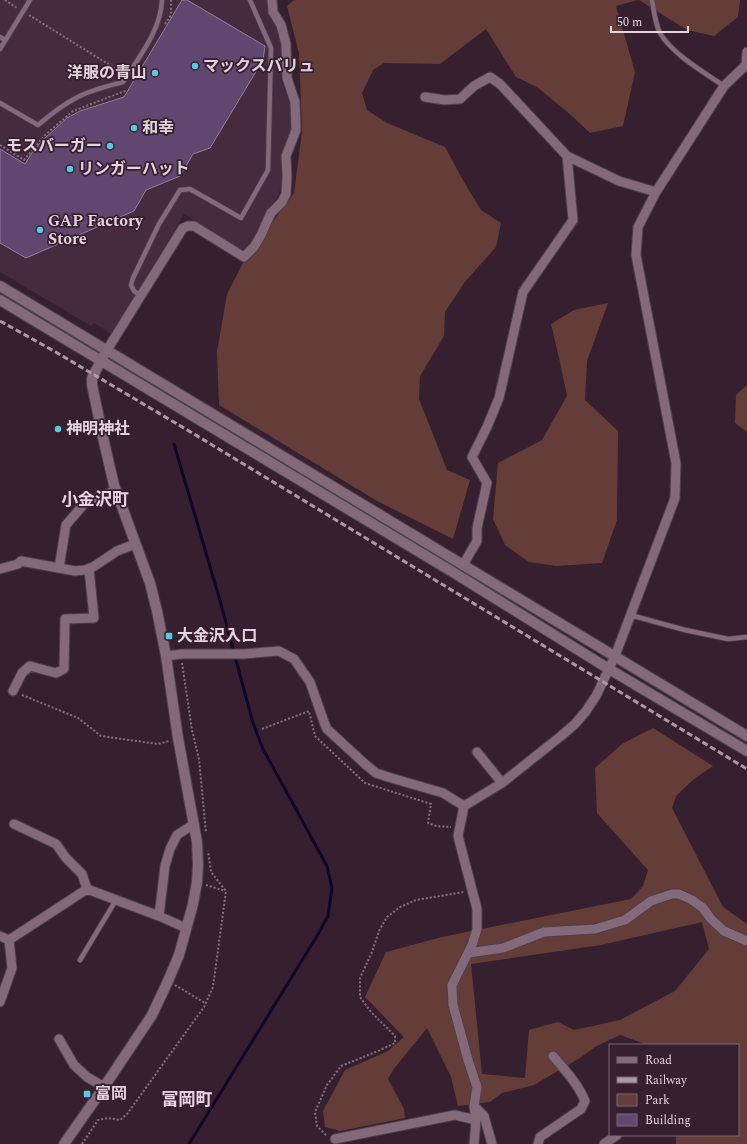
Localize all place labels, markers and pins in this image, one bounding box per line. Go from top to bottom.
place label: マックスバリュ [203,54,315,78]
place label: 洋服の青山 [67,61,147,85]
marker: マックスバリュ [190,61,200,71]
marker: 洋服の青山 [150,68,160,78]
place label: 和幸 [142,116,174,140]
marker: 和幸 [129,123,139,133]
place label: モスバーガー [6,134,102,158]
marker: モスバーガー [105,141,115,151]
place label: リンガーハット [78,157,190,181]
marker: リンガーハット [65,164,75,174]
place label: GAP Factory Store [48,209,144,251]
marker: GAP Factory Store [35,225,45,235]
place label: 神明神社 [66,417,130,441]
marker: 神明神社 [53,424,63,434]
place label: 大金沢入口 [177,624,257,648]
marker: 大金沢入口 [164,631,174,641]
place label: 富岡 [95,1082,127,1106]
marker: 富岡 [82,1089,92,1099]

